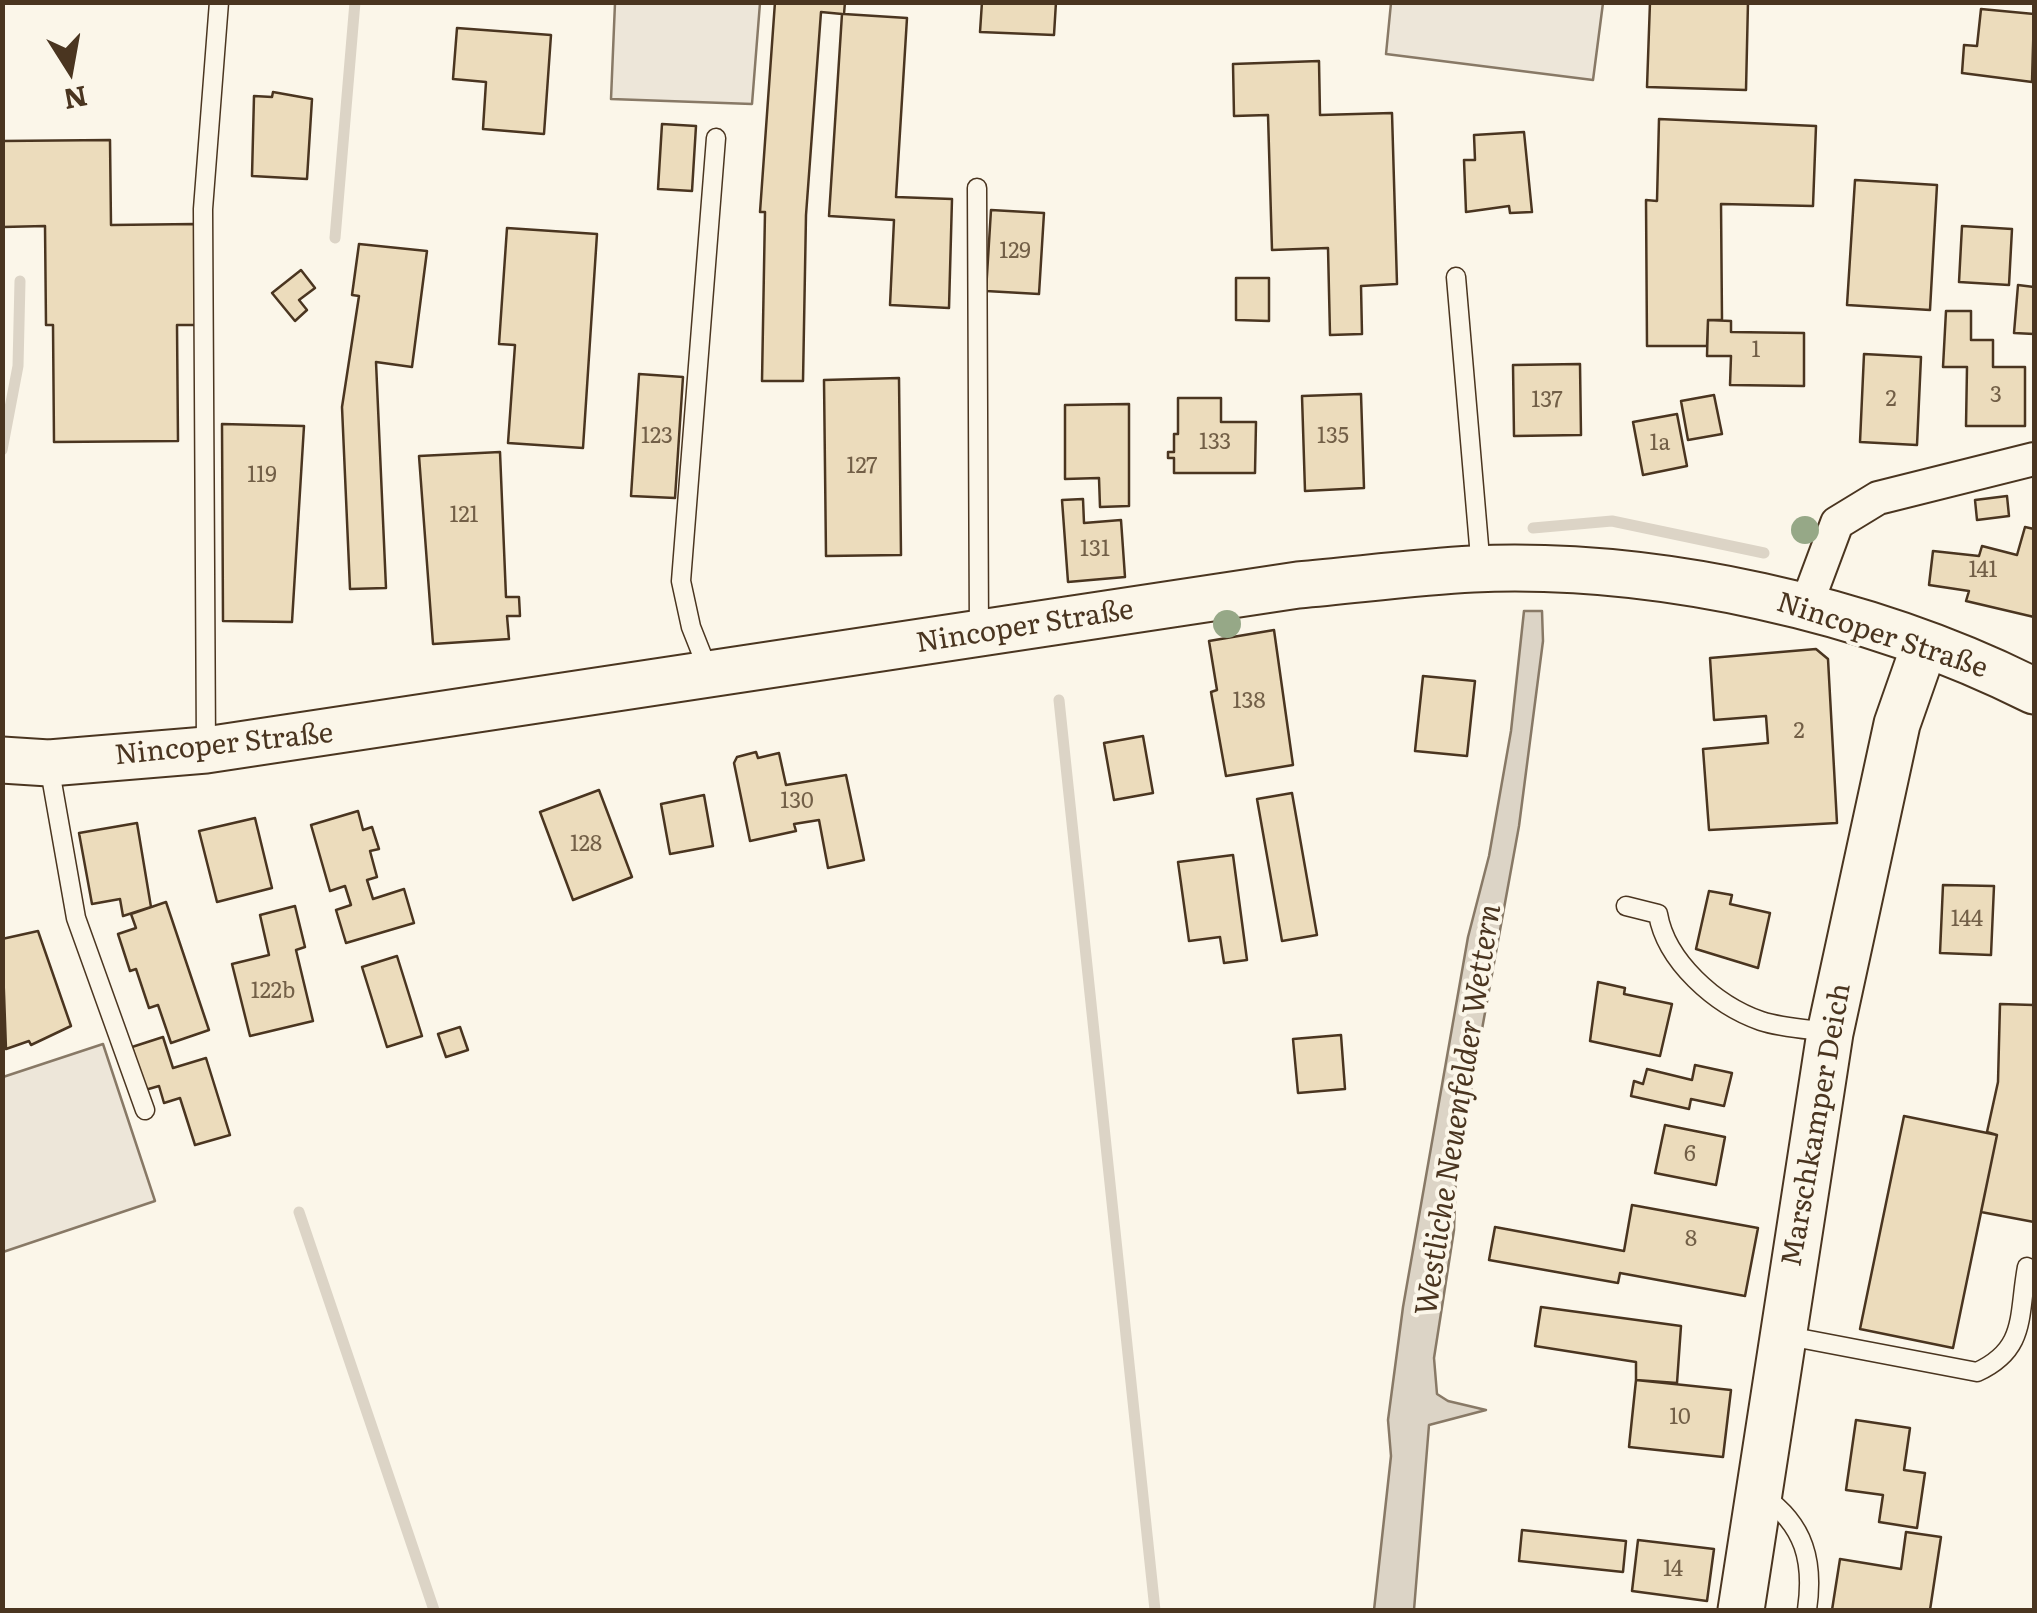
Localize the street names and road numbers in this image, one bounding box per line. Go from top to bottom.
street label: Nincoper Straße [1772,586,1992,686]
street label: Nincoper Straße [914,593,1136,661]
street label: Nincoper Straße [113,717,335,773]
street label: Marschkamper Deich [1776,981,1858,1269]

